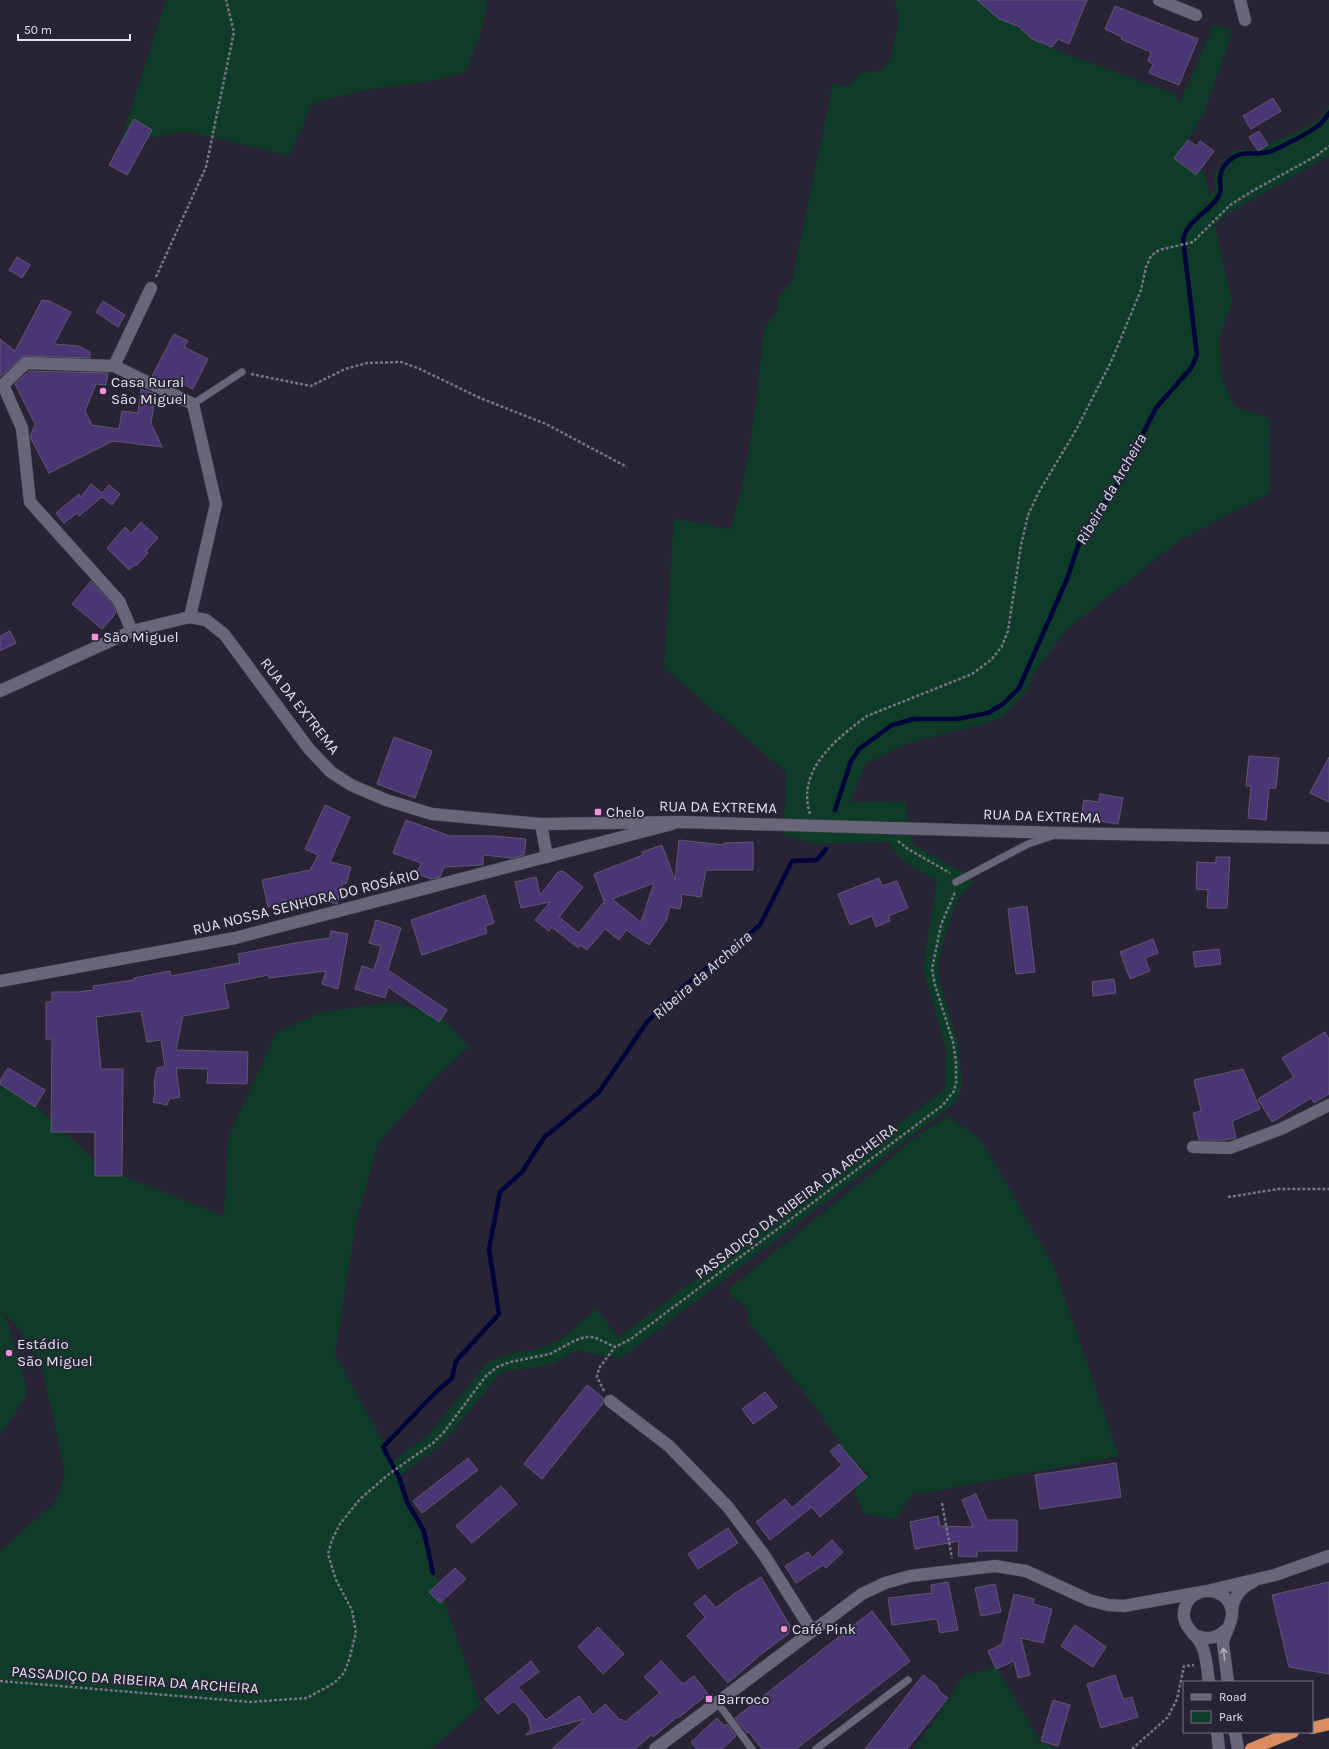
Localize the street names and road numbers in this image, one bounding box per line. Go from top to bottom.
street label: RUA DA EXTREMA [257,654,344,758]
street label: RUA DA EXTREMA [659,797,777,817]
street label: RUA DA EXTREMA [983,805,1102,827]
street label: RUA NOSSA SENHORA DO ROSÁRIO [191,865,421,939]
street label: PASSADIÇO DA RIBEIRA DA ARCHEIRA [692,1119,901,1283]
street label: PASSADIÇO DA RIBEIRA DA ARCHEIRA [11,1662,260,1698]

